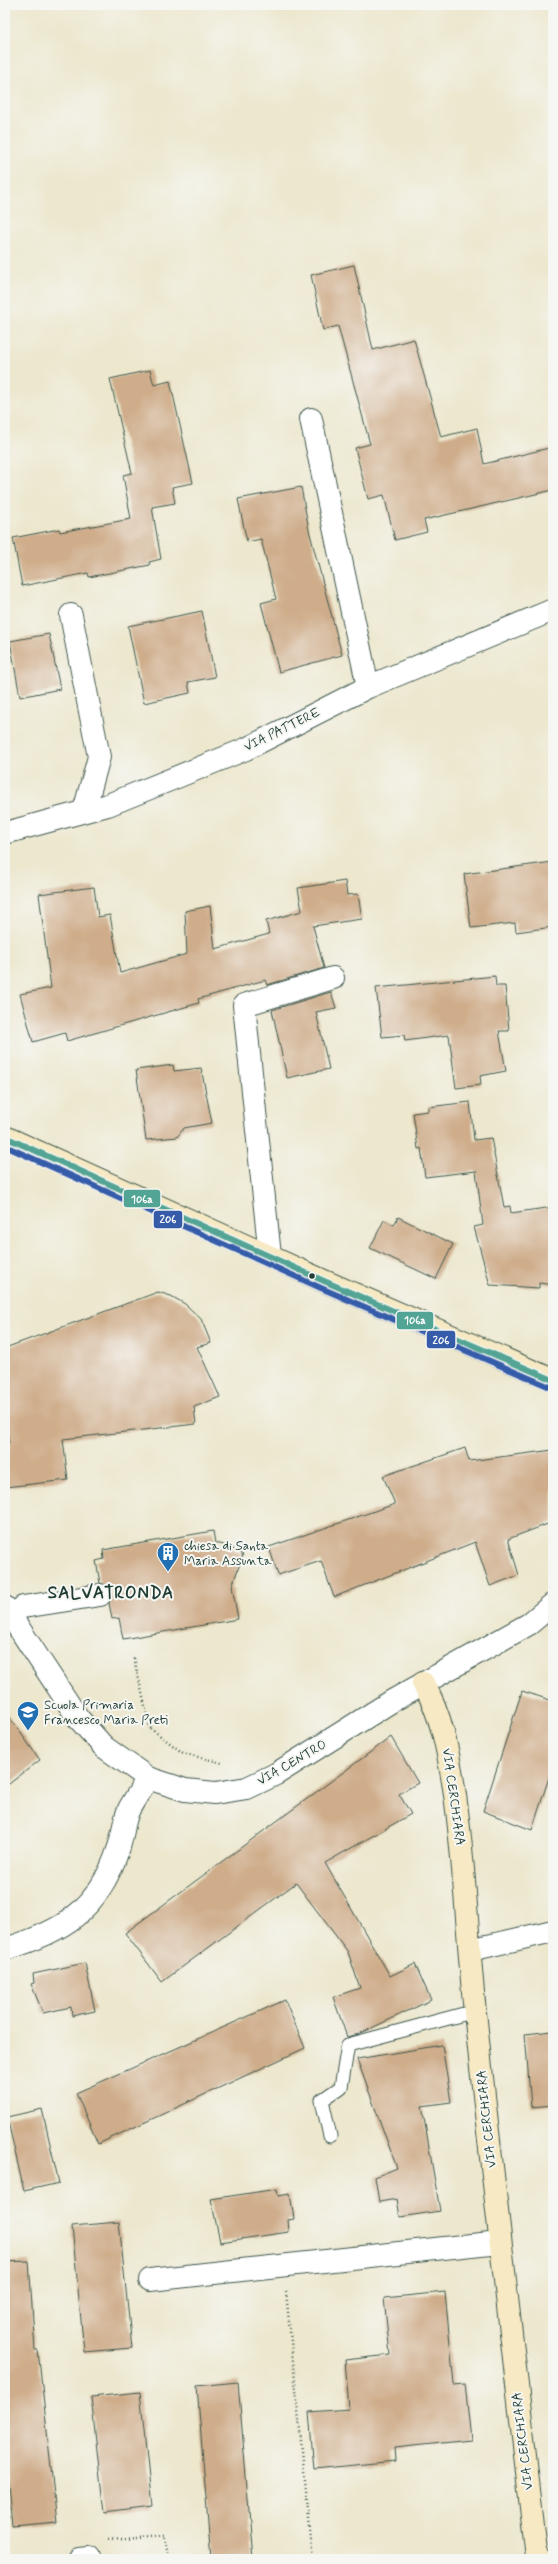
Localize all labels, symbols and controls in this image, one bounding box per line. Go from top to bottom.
street label: VIA PATTERE [241,704,323,756]
line badge: 106a [123,1189,161,1208]
text: 106a [131,1193,153,1207]
line badge: 206 [153,1210,183,1229]
text: 206 [160,1213,176,1227]
unlabelled marker [307,1271,317,1281]
line badge: 106a [396,1311,434,1330]
text: 106a [404,1314,426,1328]
line badge: 206 [426,1330,456,1349]
text: 206 [433,1334,449,1348]
place label: chiesa di Santa Maria Assunta [184,1538,272,1570]
building icon: chiesa di Santa Maria Assunta [155,1540,181,1573]
district label: SALVATRONDA [48,1582,174,1604]
place label: Scuola Primaria Francesco Maria Preti [44,1697,168,1729]
school or university icon: Scuola Primaria Francesco Maria Preti [15,1699,41,1732]
street label: VIA CENTRO [254,1736,330,1790]
street label: VIA CERCHIARA [438,1747,468,1847]
street label: VIA CERCHIARA [473,2069,501,2169]
street label: VIA CERCHIARA [509,2391,537,2491]

